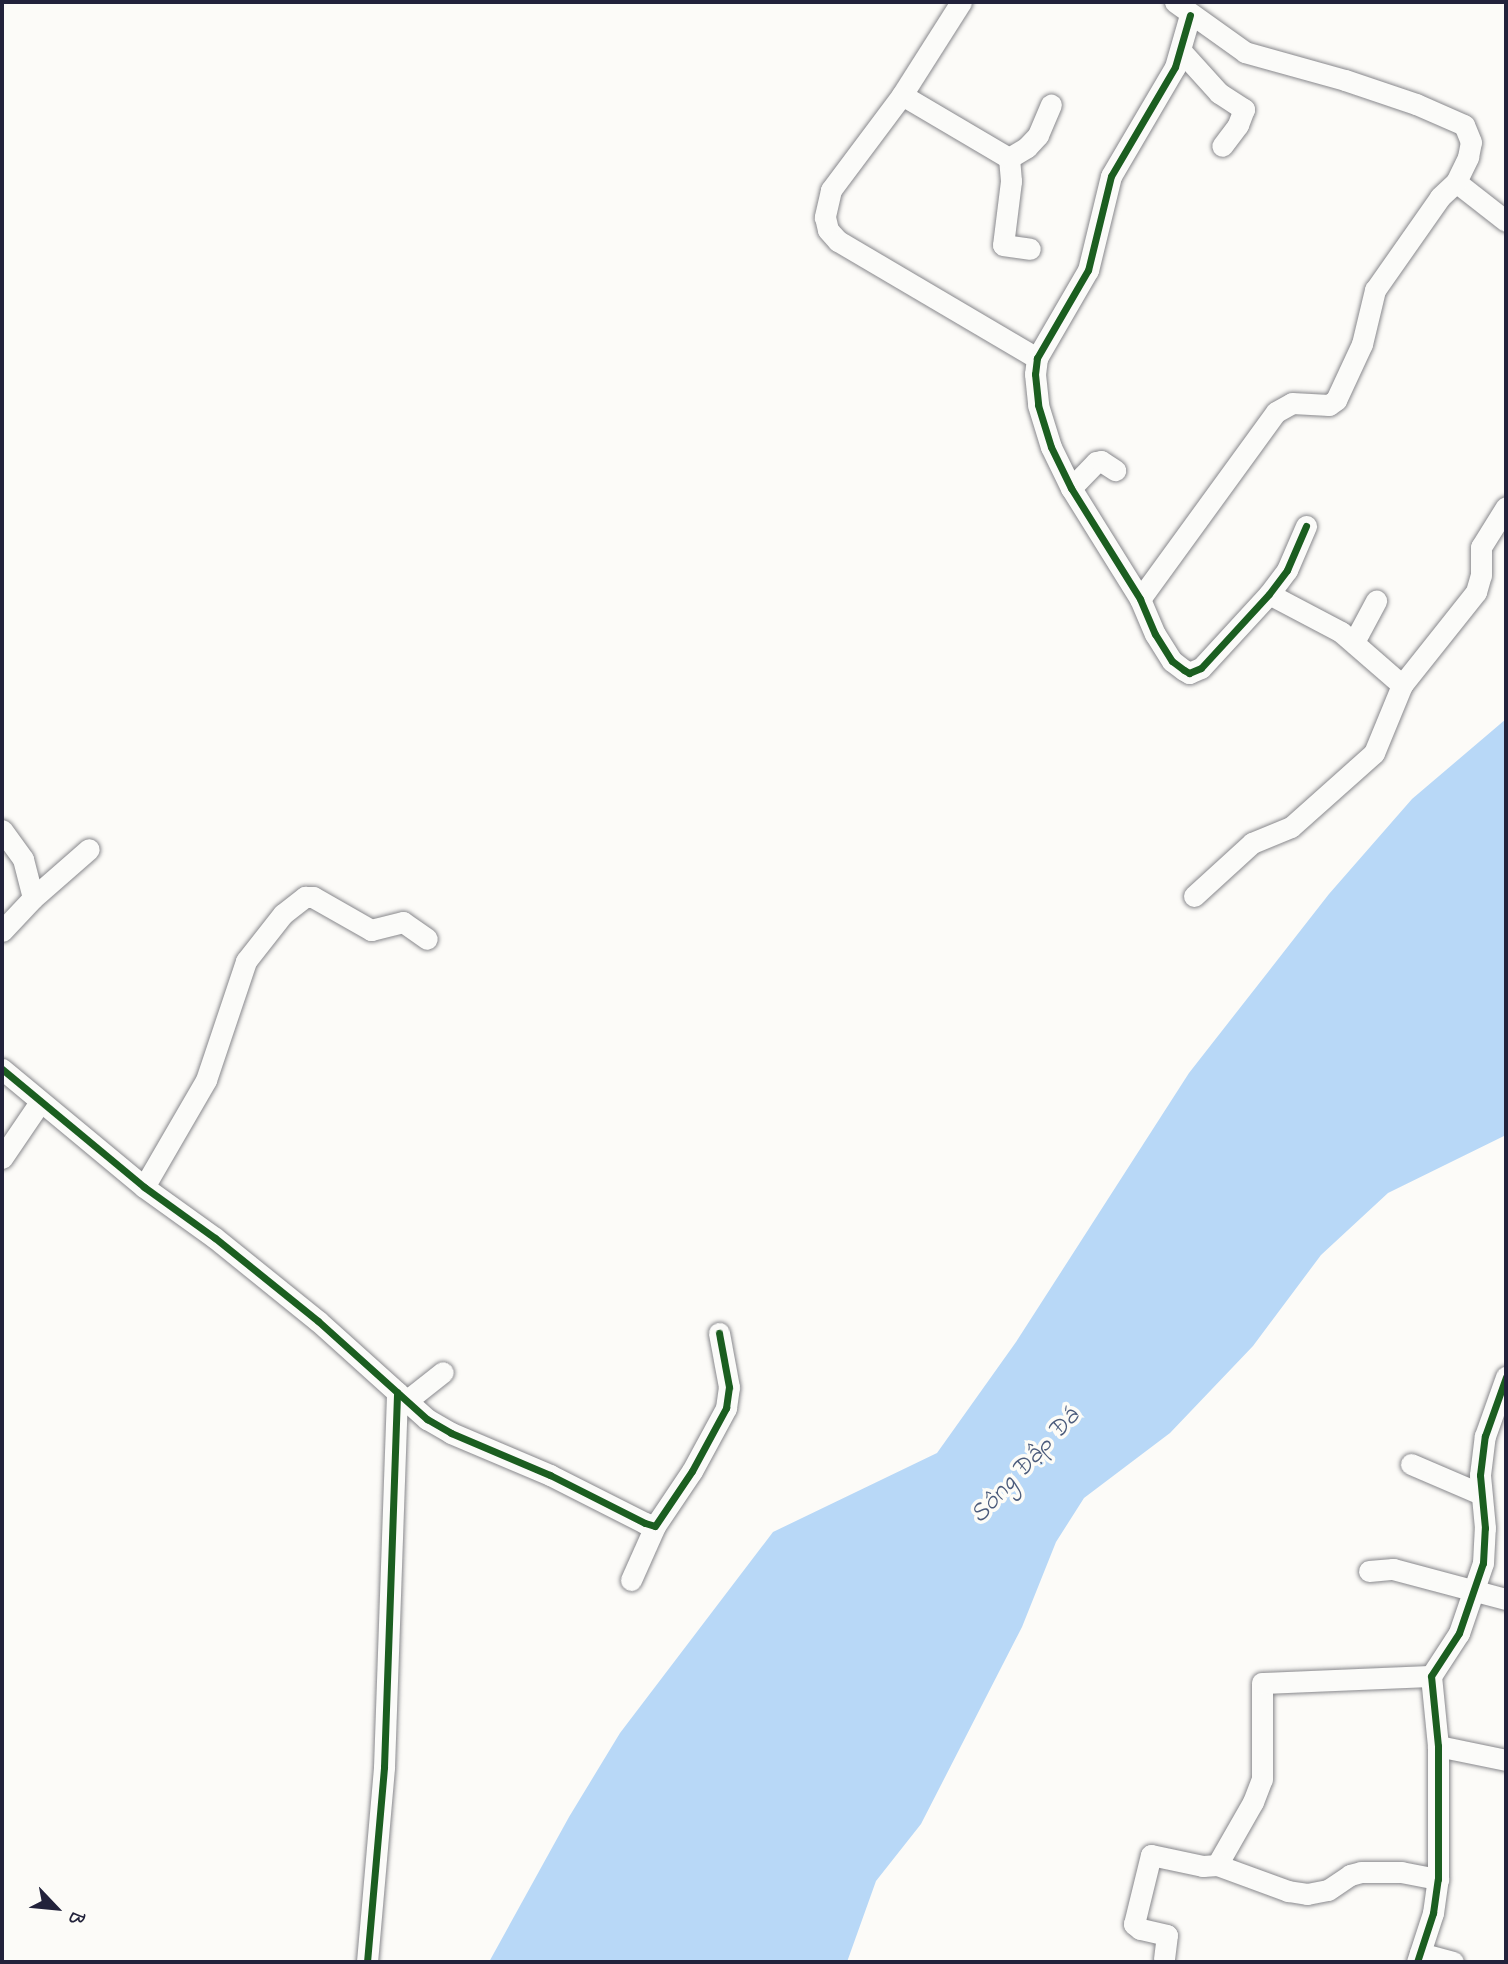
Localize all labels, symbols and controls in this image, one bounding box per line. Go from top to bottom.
water label: Sông Đập Đá [965,1403,1087,1531]
north arrow [21,1873,91,1943]
text: B [60,1906,90,1929]

